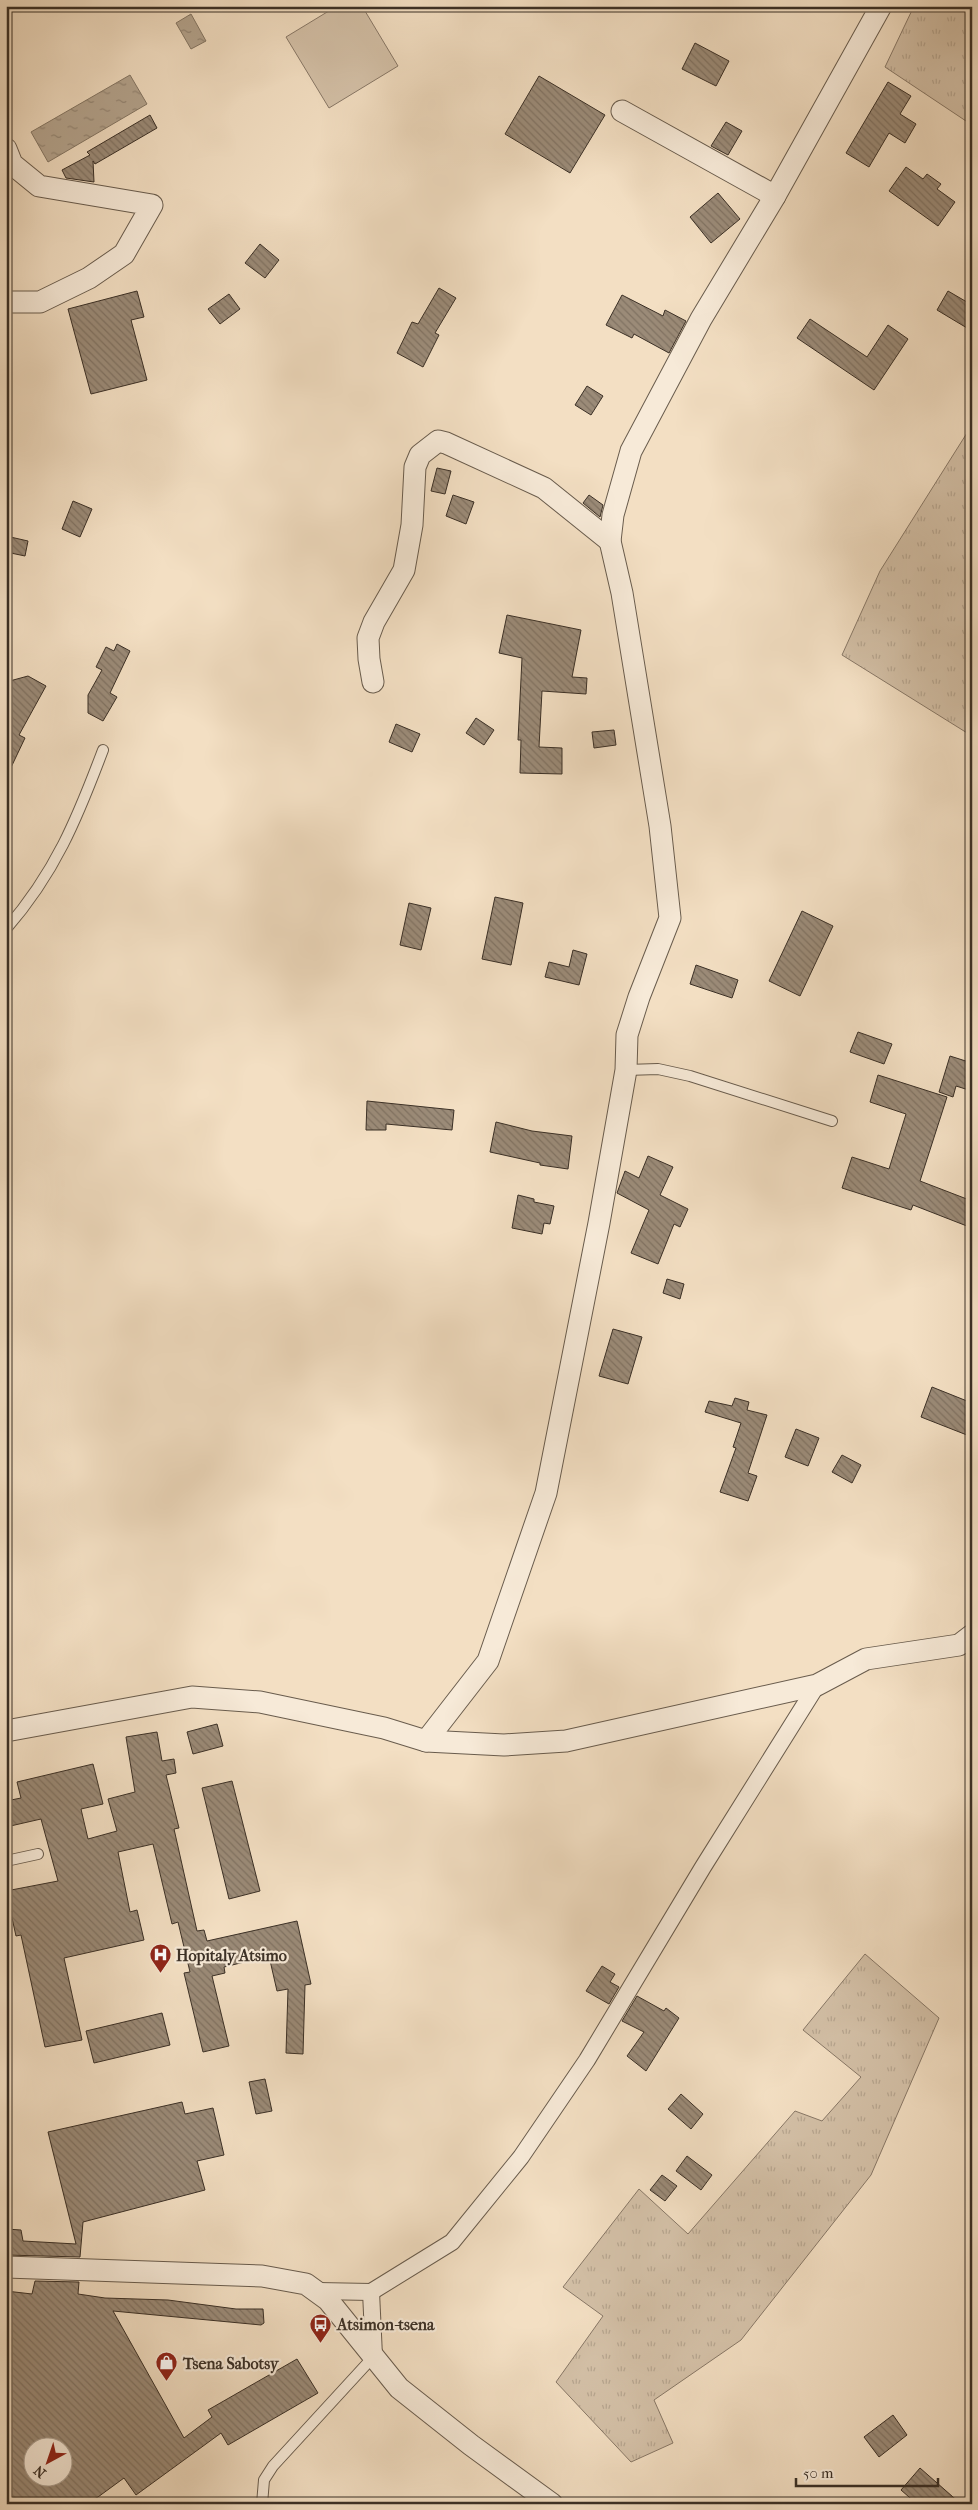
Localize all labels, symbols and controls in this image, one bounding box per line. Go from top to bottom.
hospital icon: Hopitaly Atsimo [148,1943,172,1974]
place label: Hopitaly Atsimo [176,1946,287,1966]
bus stop icon: Atsimon-tsena [309,2312,333,2343]
place label: Atsimon-tsena [336,2315,435,2334]
shop icon: Tsena Sabotsy [155,2351,179,2382]
place label: Tsena Sabotsy [182,2354,280,2374]
north arrow [22,2438,72,2488]
scale bar [796,2455,938,2487]
text: N [30,2461,49,2482]
text: 50 m [803,2464,834,2482]

